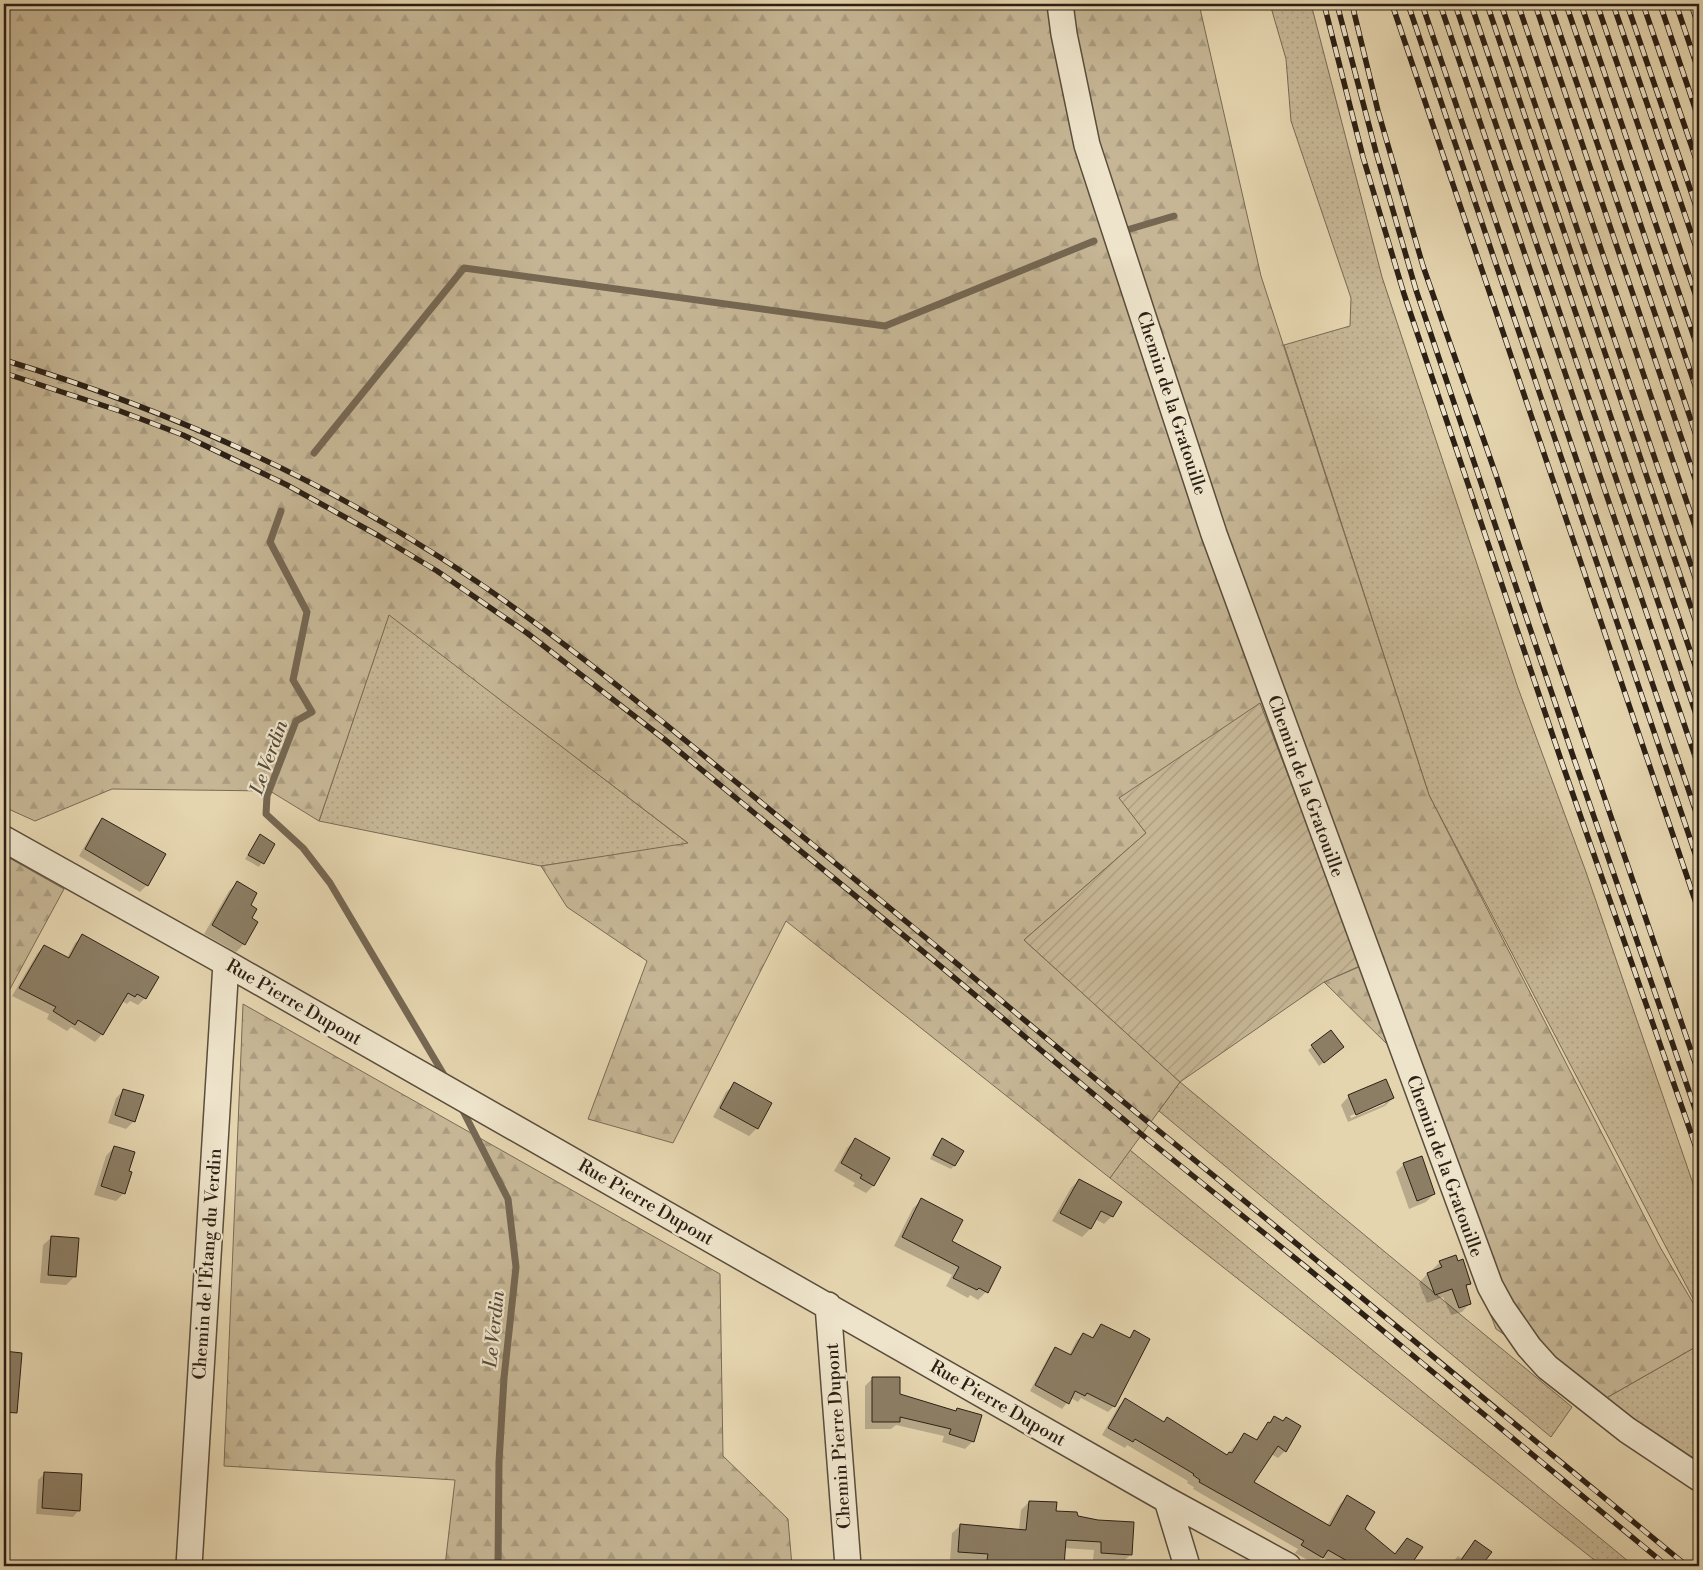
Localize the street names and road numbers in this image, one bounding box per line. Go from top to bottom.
street label: Chemin de la Gratouille [1131,308,1212,498]
street label: Chemin de la Gratouille [1262,692,1349,880]
street label: Rue Pierre Dupont [222,954,366,1051]
street label: Chemin de la Gratouille [1401,1072,1488,1260]
street label: Chemin de l'Étang du Verdin [188,1147,227,1380]
street label: Rue Pierre Dupont [574,1154,718,1251]
street label: Chemin Pierre Dupont [820,1342,856,1530]
street label: Rue Pierre Dupont [926,1355,1070,1452]

